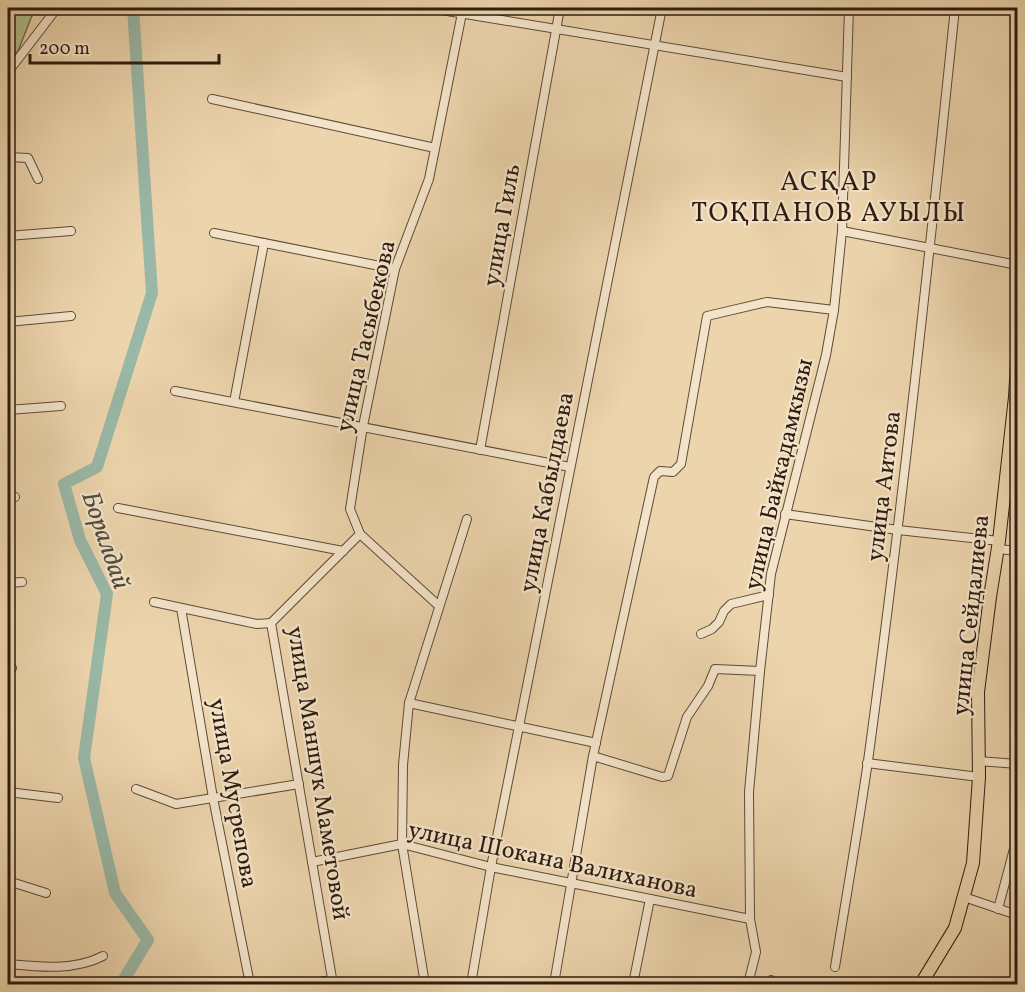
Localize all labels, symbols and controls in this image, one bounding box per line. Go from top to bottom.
scale bar [30,27,219,65]
text: 200 m [39,37,90,62]
street label: улица Гиль [475,161,530,289]
district label: АСҚАР ТОҚПАНОВ АУЫЛЫ [691,164,967,233]
street label: улица Тасыбекова [328,237,406,436]
street label: улица Байкадамкызы [737,355,823,594]
street label: улица Кабылдаева [512,389,584,596]
street label: улица Аитова [859,409,911,564]
water label: Боралдай [72,487,139,594]
street label: улица Сейдалиева [945,513,999,717]
street label: улица Маншук Маметовой [277,624,357,923]
street label: улица Мусрепова [199,696,265,891]
street label: улица Шокана Валиханова [405,814,701,908]

